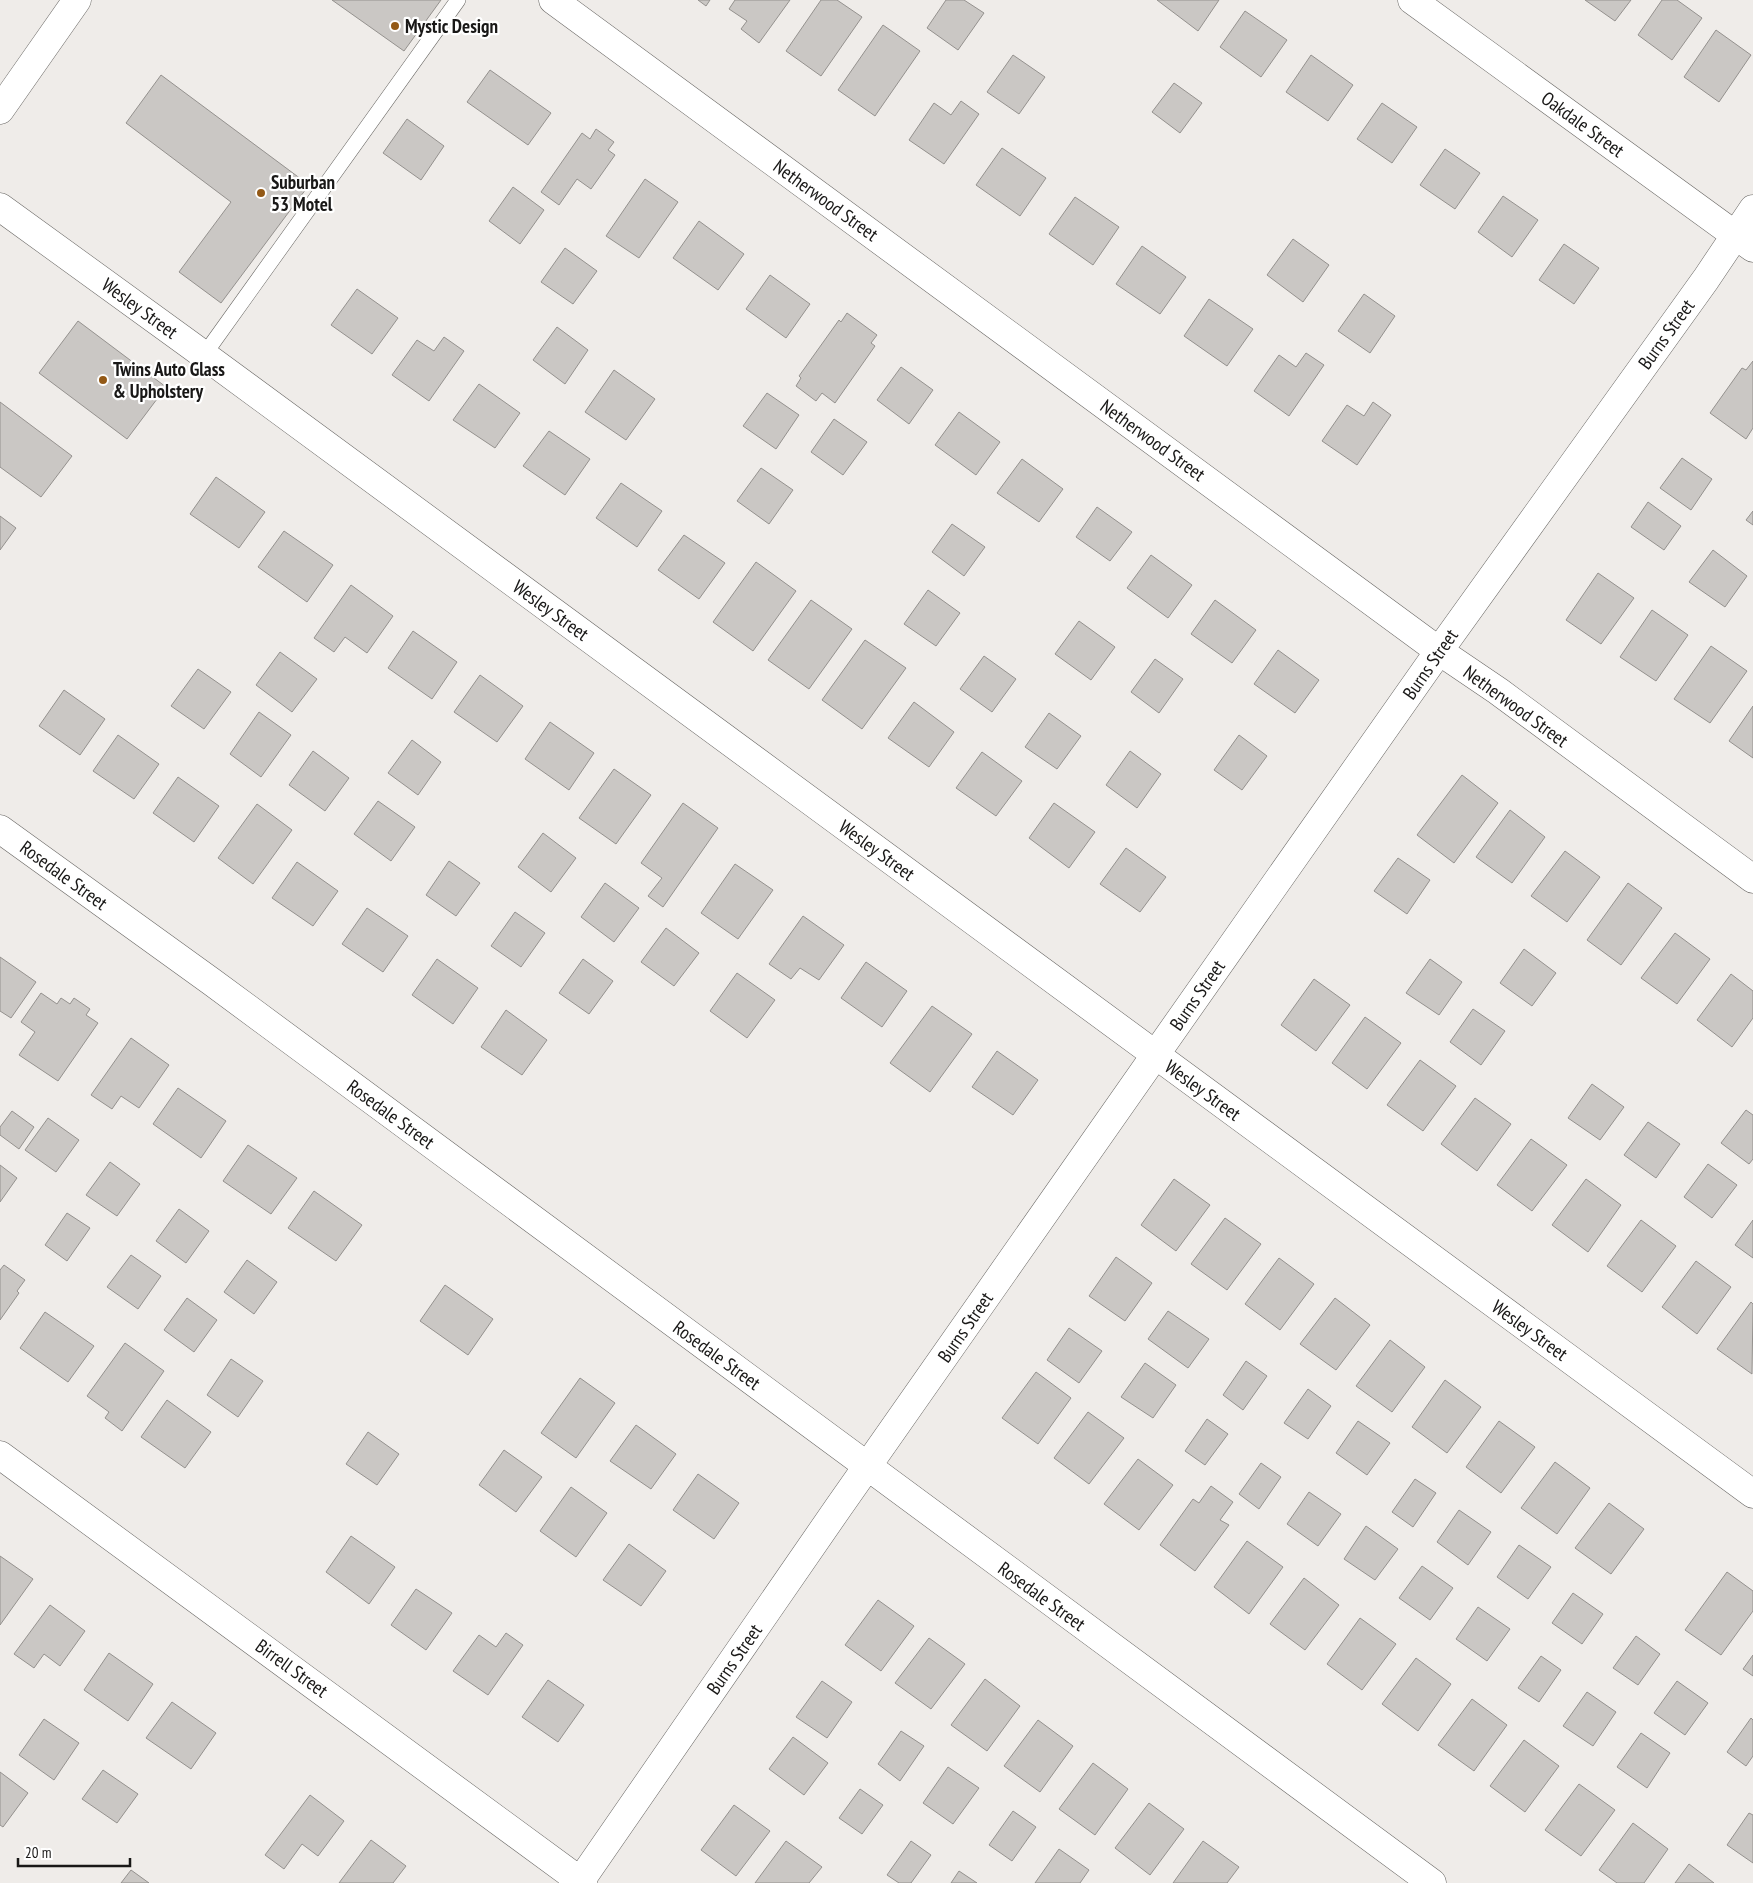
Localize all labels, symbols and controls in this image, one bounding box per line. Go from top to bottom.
place label: Mystic Design [405,14,498,38]
marker: Mystic Design [389,20,401,32]
street label: Oakdale Street [1537,86,1630,163]
street label: Netherwood Street [769,154,884,247]
place label: Suburban 53 Motel [271,170,335,216]
marker: Suburban 53 Motel [255,187,267,199]
street label: Wesley Street [97,272,183,344]
street label: Burns Street [1633,294,1700,374]
place label: Twins Auto Glass & Upholstery [113,357,225,403]
marker: Twins Auto Glass & Upholstery [97,374,109,386]
street label: Netherwood Street [1096,394,1211,487]
street label: Wesley Street [508,574,594,646]
street label: Burns Street [1397,624,1463,704]
street label: Netherwood Street [1459,660,1574,753]
street label: Wesley Street [834,814,920,886]
street label: Rosedale Street [16,835,113,915]
street label: Burns Street [1164,955,1230,1035]
street label: Wesley Street [1160,1054,1246,1126]
street label: Rosedale Street [343,1074,440,1154]
street label: Burns Street [932,1287,998,1367]
street label: Wesley Street [1487,1294,1573,1366]
street label: Rosedale Street [669,1315,766,1395]
street label: Rosedale Street [994,1556,1091,1636]
street label: Burns Street [701,1619,767,1699]
street label: Birrell Street [251,1634,333,1703]
scale bar [18,1836,130,1868]
text: 20 m [25,1843,51,1862]

